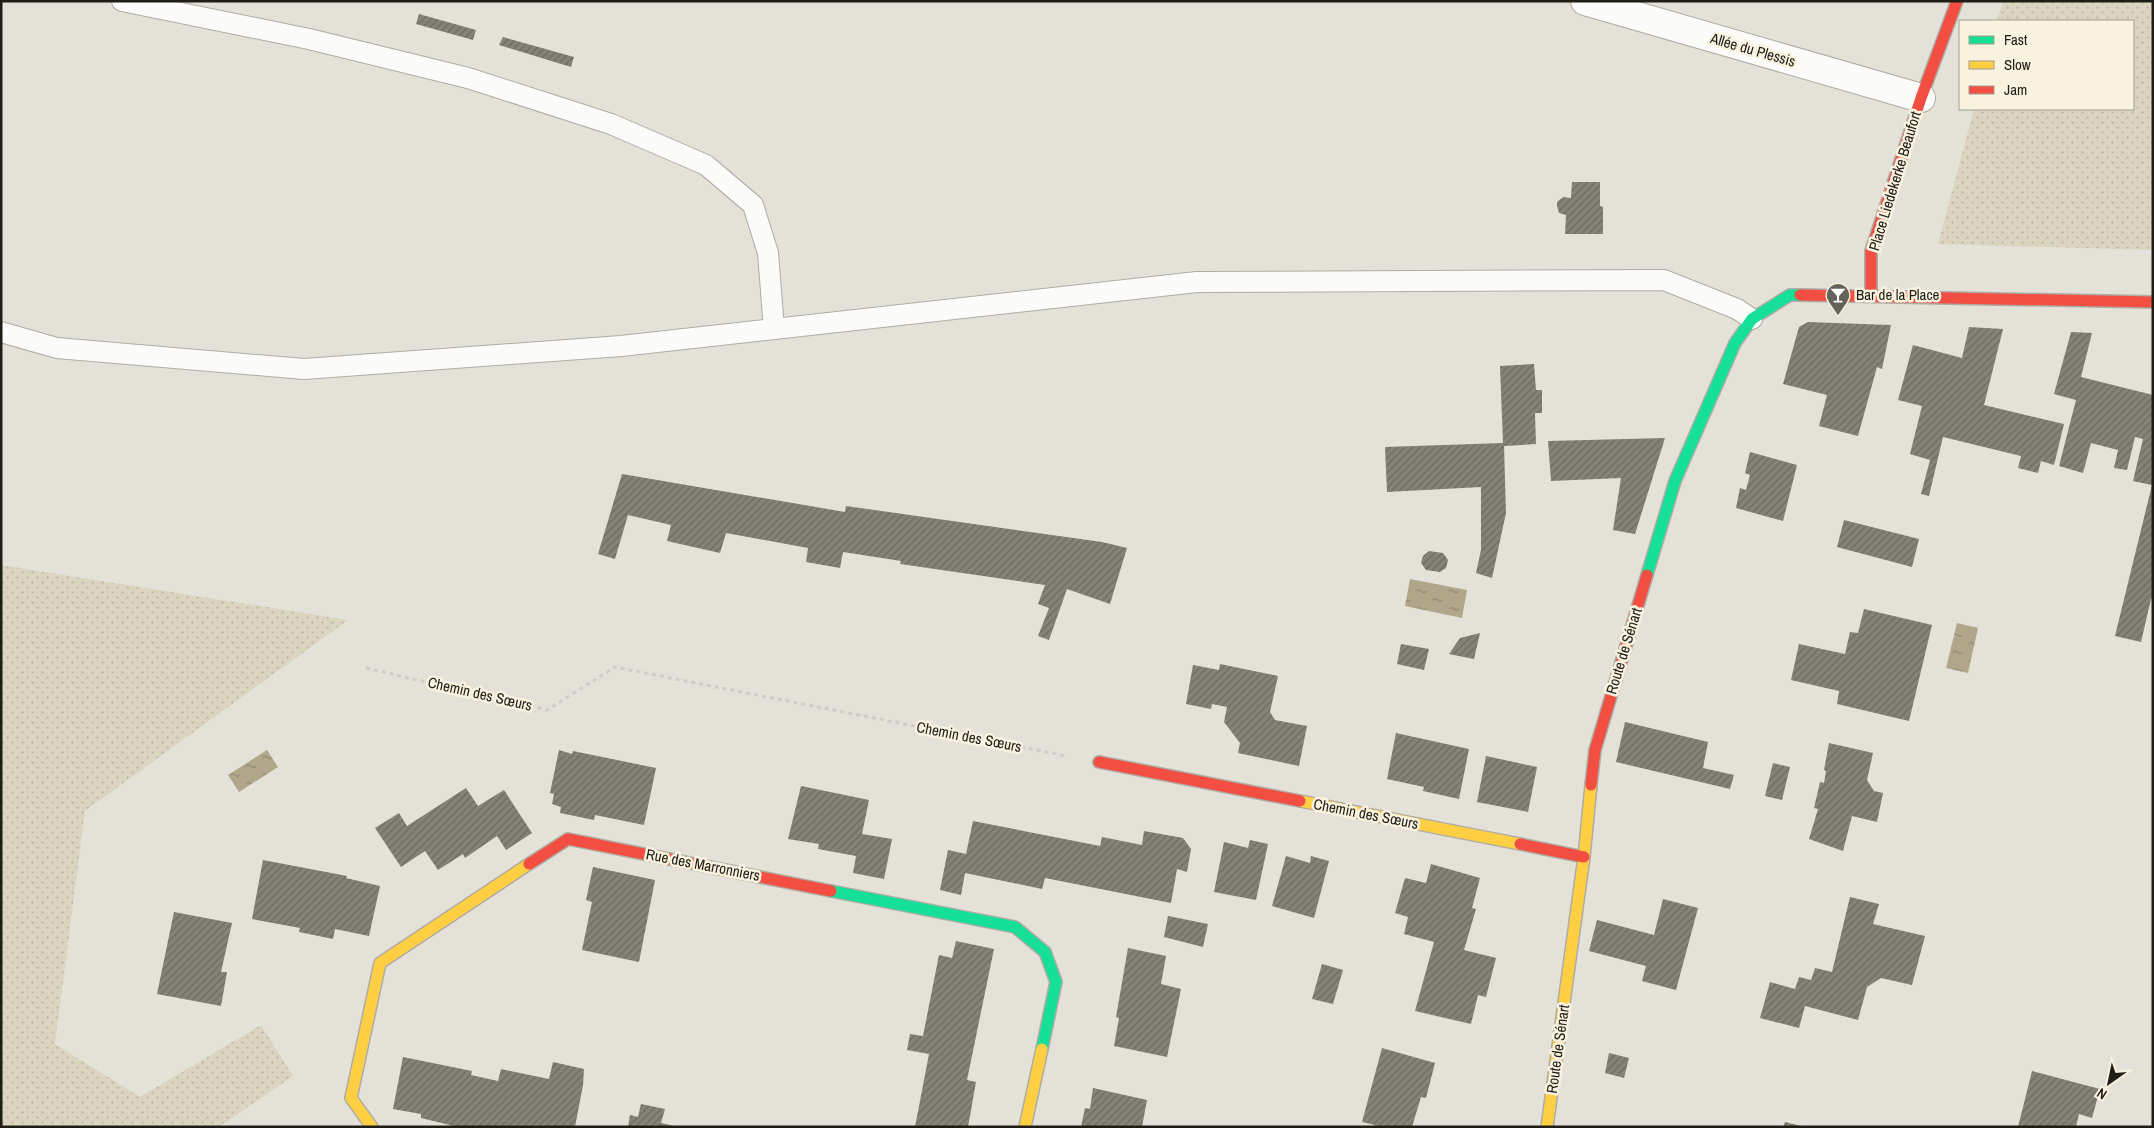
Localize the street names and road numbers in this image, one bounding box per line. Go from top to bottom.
street label: Allée du Plessis [1707,27,1798,72]
street label: Place Liedekerke Beaufort [1863,108,1926,253]
street label: Route de Sénart [1600,604,1647,697]
street label: Chemin des Sœurs [426,671,534,716]
street label: Chemin des Sœurs [915,716,1023,757]
street label: Chemin des Sœurs [1312,793,1420,834]
street label: Rue des Marronniers [644,843,762,886]
street label: Route de Sénart [1541,1003,1574,1095]

